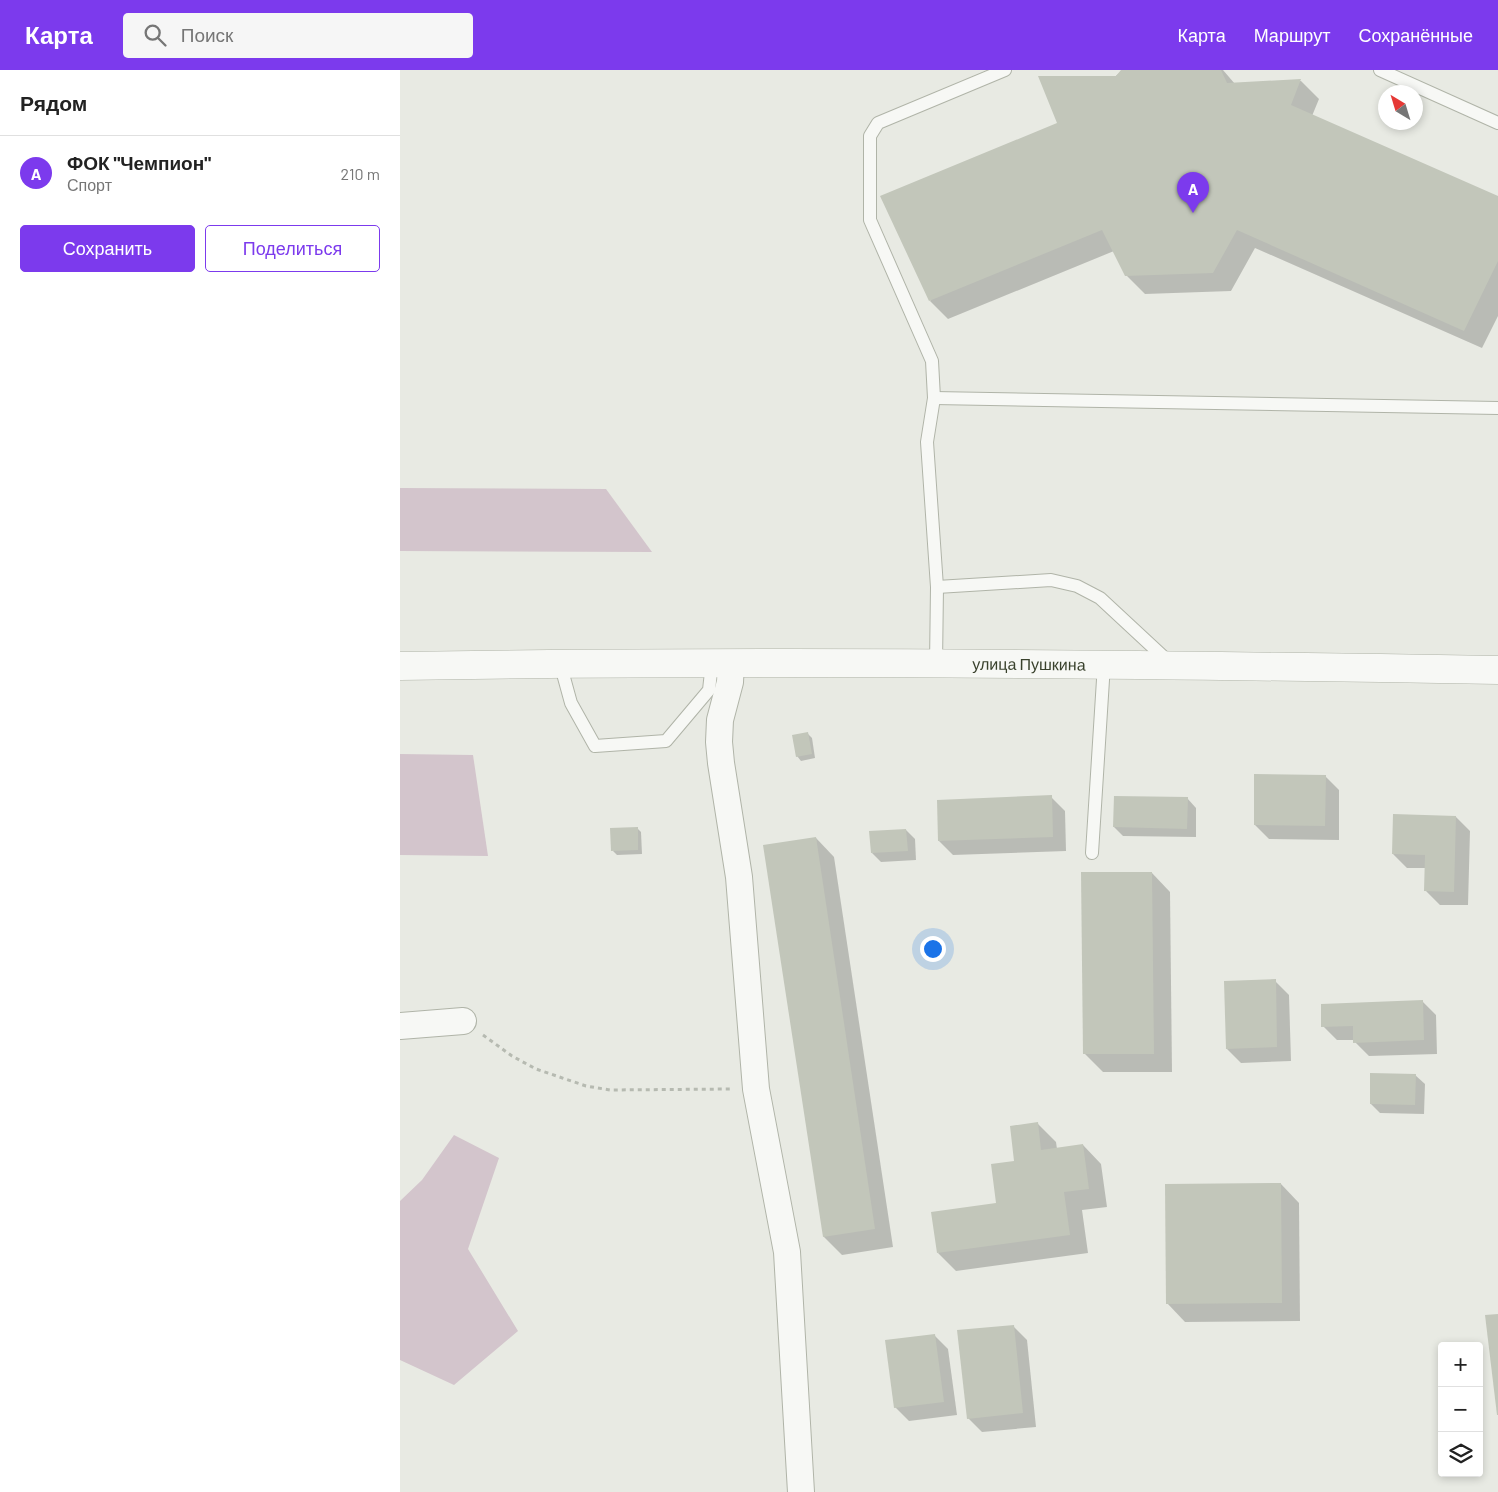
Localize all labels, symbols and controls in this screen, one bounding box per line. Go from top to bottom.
search box [123,13,473,58]
text: Карта [25,20,93,49]
icon: search [141,21,169,49]
text: Поиск [181,23,233,46]
text: Карта [1178,24,1226,46]
text: Маршрут [1254,24,1330,46]
text: Сохранённые [1358,24,1473,46]
north arrow [1378,85,1423,130]
text: Рядом [20,90,87,115]
text: ФОК "Чемпион" [67,151,211,174]
text: A [31,164,41,183]
text: 210 m [341,164,380,183]
pin: A [1177,172,1209,213]
text: Спорт [67,175,112,194]
button: Сохранить [20,225,195,272]
button: Поделиться [205,225,380,272]
street label: улица Пушкина [972,654,1086,674]
your location [920,936,946,962]
map controls [1438,1342,1483,1477]
button: + [1438,1342,1483,1387]
button: − [1438,1387,1483,1432]
button: layers [1438,1432,1483,1477]

